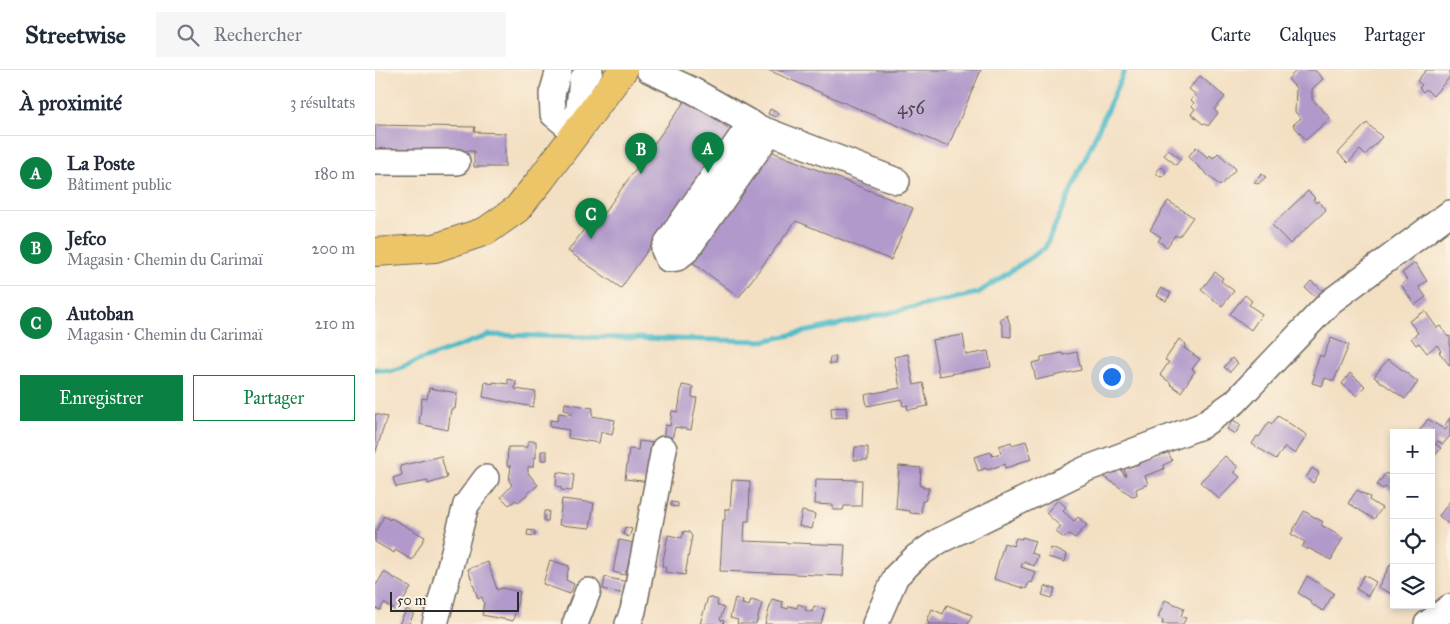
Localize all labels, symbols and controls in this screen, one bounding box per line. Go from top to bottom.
search box [156,12,506,57]
text: Streetwise [25,20,126,50]
icon: search [174,21,202,49]
text: Rechercher [214,23,302,46]
text: Carte [1211,24,1251,46]
text: Calques [1279,24,1336,46]
text: Partager [1364,24,1425,46]
text: À proximité [20,90,122,116]
text: 3 résultats [290,93,355,112]
house number: 456 [897,97,926,119]
pin: A [692,132,724,173]
pin: B [625,133,657,174]
text: La Poste [67,152,135,175]
text: A [31,164,41,183]
text: 180 m [314,164,355,183]
text: Bâtiment public [67,175,172,194]
pin: C [575,198,607,239]
text: Jefco [67,227,106,250]
text: B [31,239,41,258]
text: 200 m [312,239,355,258]
text: Magasin · Chemin du Carimaï [67,250,263,269]
text: Autoban [67,302,134,325]
text: C [31,314,41,333]
text: 210 m [315,314,355,333]
text: Magasin · Chemin du Carimaï [67,325,263,344]
your location [1099,364,1125,390]
button: Enregistrer [20,375,183,421]
button: Partager [193,375,355,421]
map controls [1390,429,1435,609]
button: + [1390,429,1435,474]
button: − [1390,474,1435,519]
button: locate [1390,519,1435,564]
button: layers [1390,564,1435,609]
scale bar [390,589,519,612]
text: 50 m [397,592,426,609]

